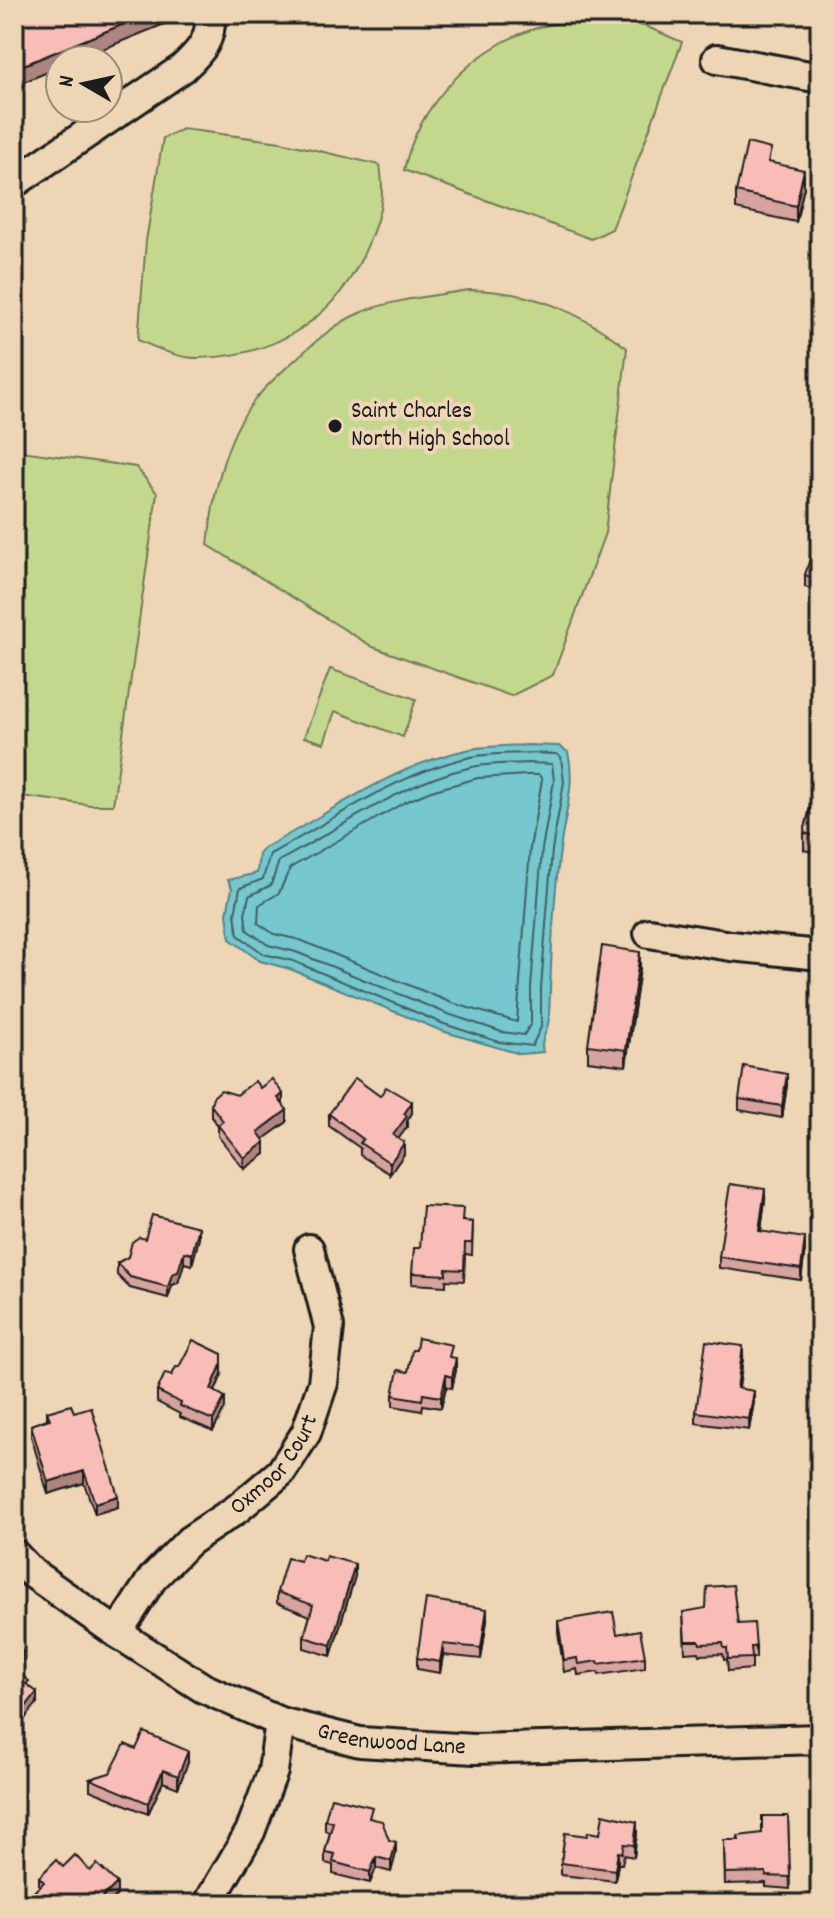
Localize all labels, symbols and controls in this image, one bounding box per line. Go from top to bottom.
north arrow [44,44,124,124]
text: N [52,74,84,89]
place label: Saint Charles North High School [351,395,510,457]
marker: Saint Charles North High School [326,417,344,435]
street label: Oxmoor Court [223,1410,328,1525]
street label: Greenwood Lane [313,1715,467,1765]

